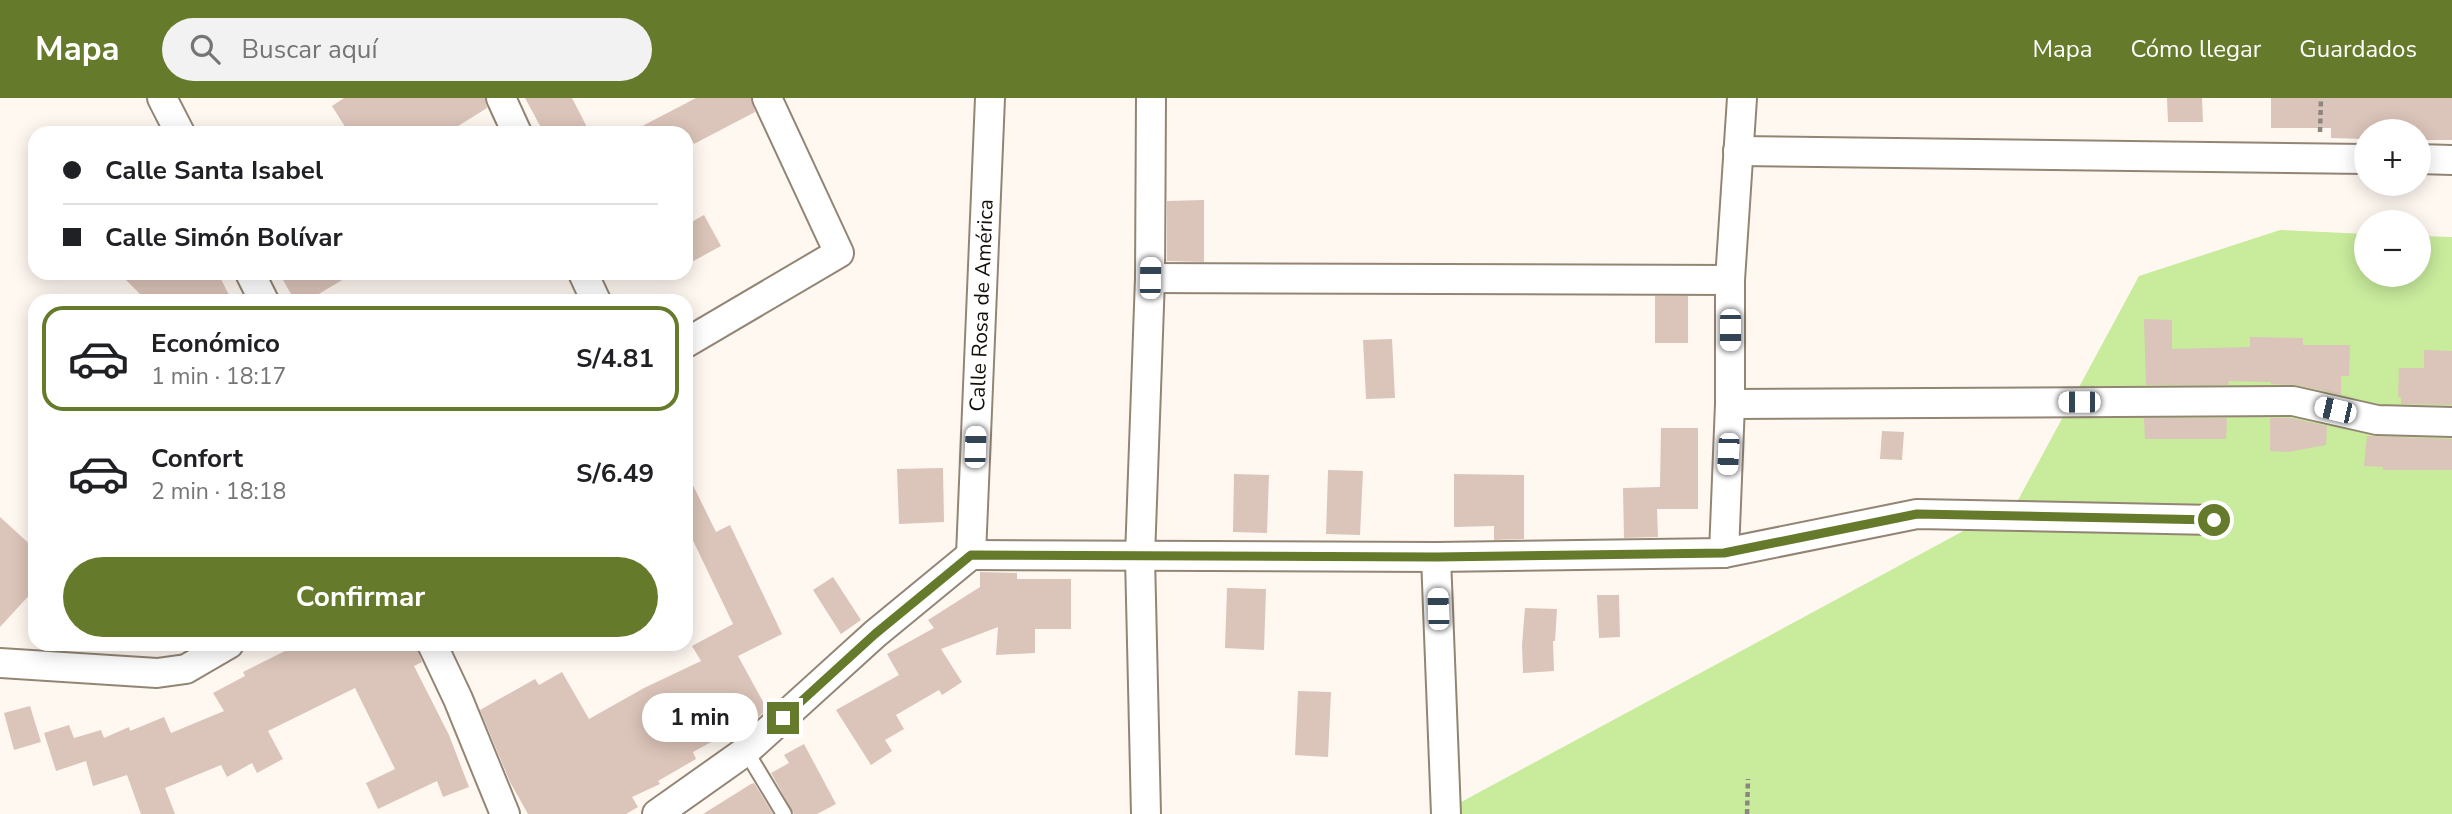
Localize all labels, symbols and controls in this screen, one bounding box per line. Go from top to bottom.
search box [162,18,652,81]
text: Mapa [35,27,120,72]
icon: search [186,30,224,68]
text: Buscar aquí [242,32,377,67]
text: Mapa [2032,33,2092,65]
text: Cómo llegar [2130,33,2261,65]
text: Guardados [2299,33,2417,65]
map controls [2354,119,2431,287]
button: + [2354,119,2431,196]
text: Calle Santa Isabel [105,153,323,188]
street label: Calle Rosa de América [963,198,1000,412]
button: − [2354,210,2431,287]
text: Calle Simón Bolívar [105,220,343,255]
car [1140,257,1161,299]
car [1720,309,1741,351]
text: Económico [151,326,280,361]
icon: car [67,327,130,390]
text: S/4.81 [576,341,654,376]
text: 1 min · 18:17 [151,361,286,392]
car [2059,392,2101,413]
car [2313,395,2358,425]
car [964,426,987,468]
car [1717,432,1740,476]
text: Confort [151,441,243,476]
icon: car [67,442,130,505]
text: S/6.49 [576,456,654,491]
text: 2 min · 18:18 [151,476,286,507]
route start [2198,504,2230,536]
button: Confirmar [63,557,658,637]
car [1427,588,1450,630]
callout: 1 min [643,694,758,742]
text: 1 min [670,702,730,733]
route end [767,702,799,734]

